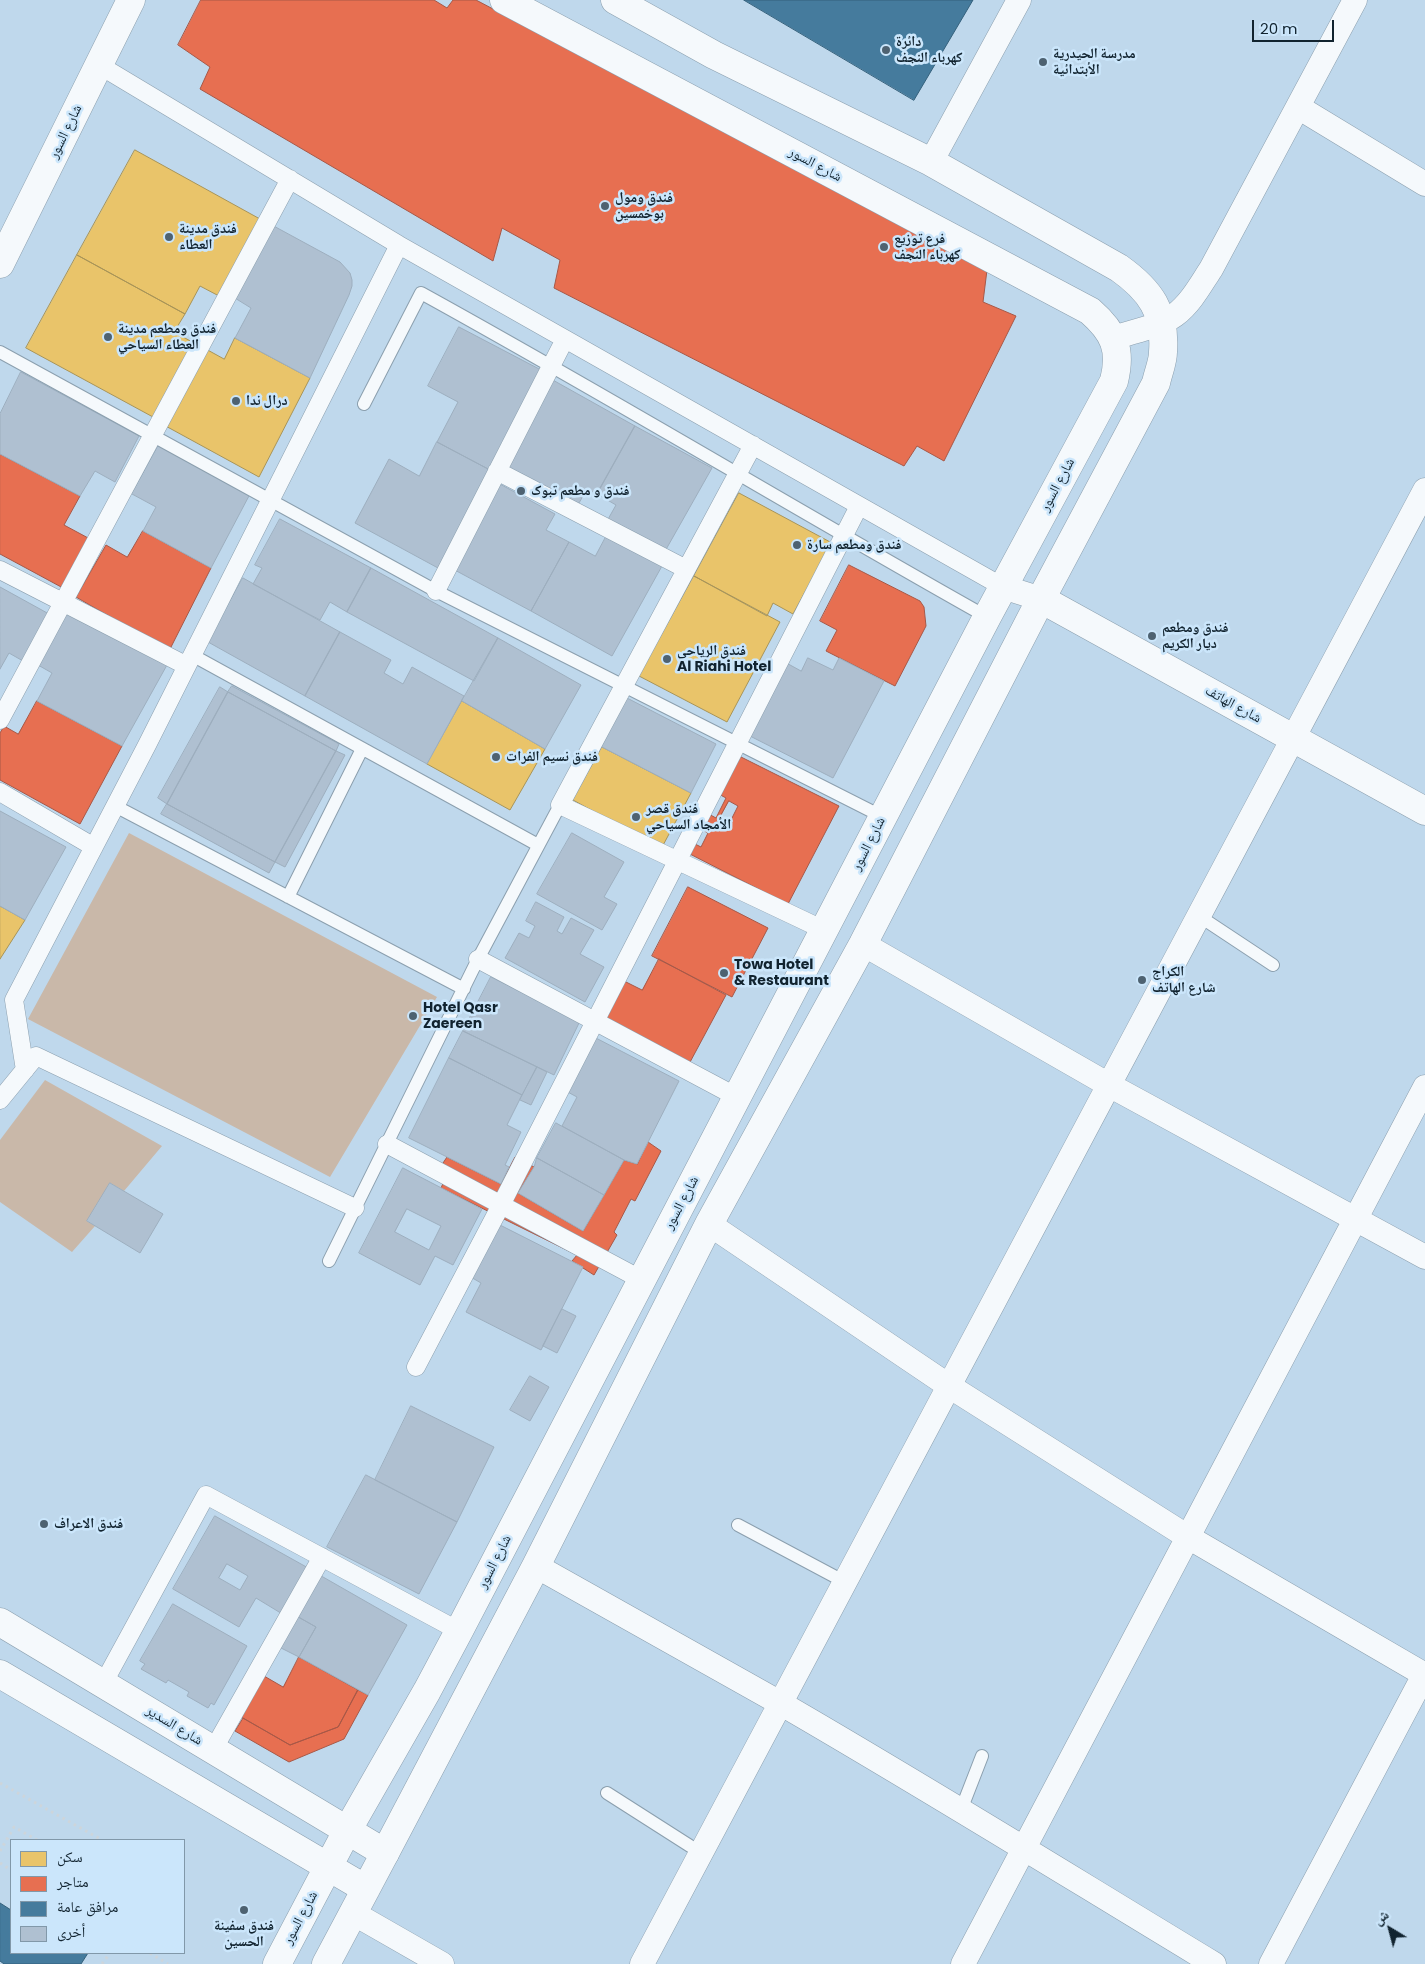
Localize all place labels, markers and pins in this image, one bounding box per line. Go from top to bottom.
place label: دائرة كهرباء النجف [896,34,962,66]
marker: دائرة كهرباء النجف [880,44,892,56]
place label: مدرسة الحيدرية الأبتدائية [1053,46,1136,78]
marker: مدرسة الحيدرية الأبتدائية [1037,56,1049,68]
place label: فندق ومول بوخمسين [615,190,673,222]
marker: فندق ومول بوخمسين [599,200,611,212]
place label: فندق مدينة العطاء [179,221,237,253]
marker: فندق مدينة العطاء [163,231,175,243]
place label: فرع توزيع كهرباء النجف [894,231,960,264]
marker: فرع توزيع كهرباء النجف [878,241,890,253]
place label: فندق ومطعم مدينة العطاء السياحي [118,321,216,354]
marker: فندق ومطعم مدينة العطاء السياحي [102,331,114,343]
place label: درال ندا [246,393,287,409]
marker: درال ندا [230,395,242,407]
place label: فندق و مطعم تبوک [531,483,629,499]
marker: فندق و مطعم تبوک [515,485,527,497]
place label: فندق ومطعم سارة [807,537,901,553]
marker: فندق ومطعم سارة [791,539,803,551]
place label: فندق ومطعم ديار الكريم [1162,620,1228,652]
marker: فندق ومطعم ديار الكريم [1146,630,1158,642]
place label: فندق الرياحي Al Riahi Hotel [677,643,771,676]
marker: فندق الرياحي Al Riahi Hotel [661,653,673,665]
place label: فندق نسيم الفرات [506,749,598,765]
marker: فندق نسيم الفرات [490,751,502,763]
place label: فندق قصر الأمجاد السياحي [646,801,731,834]
marker: فندق قصر الأمجاد السياحي [630,811,642,823]
place label: Towa Hotel & Restaurant [734,957,829,990]
place label: الكراج شارع الهاتف [1152,964,1216,996]
marker: Towa Hotel & Restaurant [718,967,730,979]
marker: الكراج شارع الهاتف [1136,974,1148,986]
place label: Hotel Qasr Zaereen [423,1000,498,1032]
marker: Hotel Qasr Zaereen [407,1010,419,1022]
place label: فندق الاعراف [54,1516,123,1532]
marker: فندق الاعراف [38,1518,50,1530]
marker: فندق سفينة الحسين [238,1904,250,1916]
place label: فندق سفينة الحسين [214,1918,274,1950]

